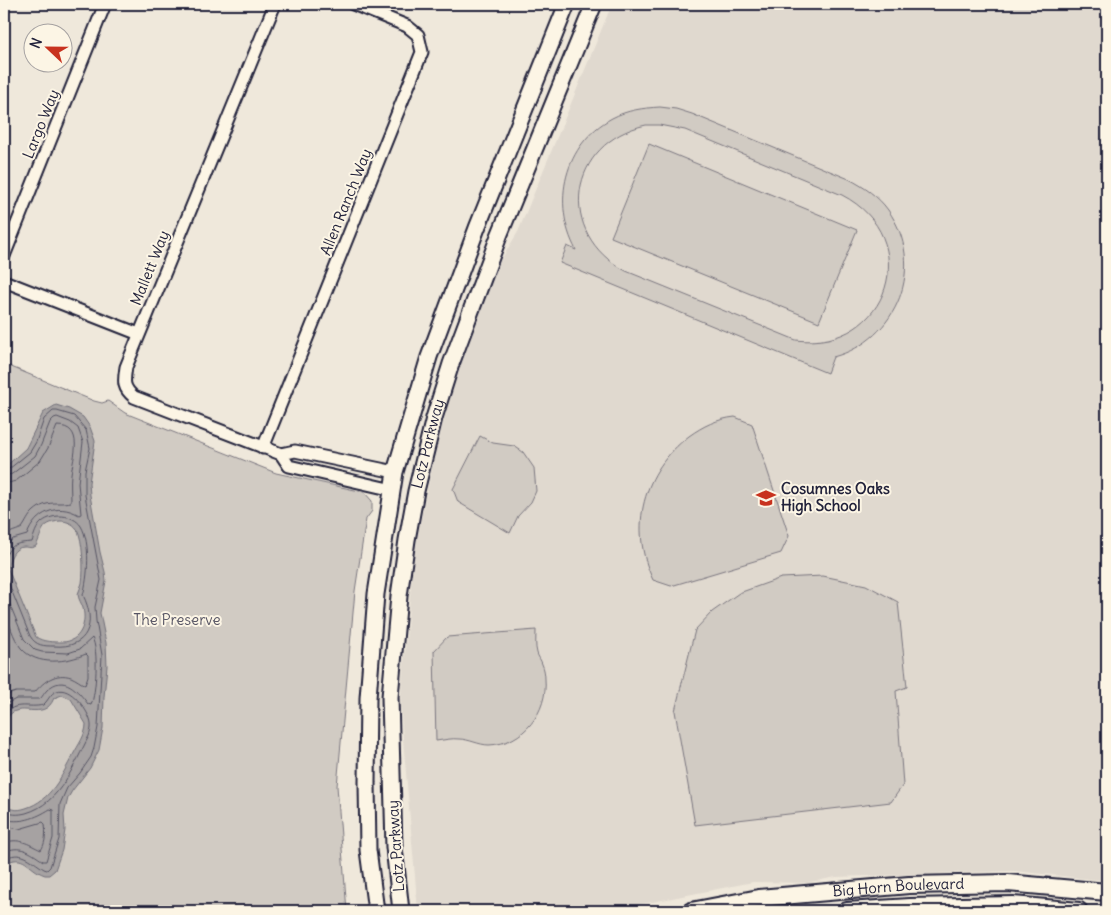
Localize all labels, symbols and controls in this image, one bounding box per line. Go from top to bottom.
north arrow [22,22,72,72]
text: N [26,35,46,51]
street label: Largo Way [18,86,63,161]
street label: Allen Ranch Way [315,146,376,258]
street label: Mallett Way [126,228,173,308]
street label: Lotz Parkway [407,396,448,490]
place label: Cosumnes Oaks High School [781,479,890,516]
school or university icon: Cosumnes Oaks High School [755,487,777,509]
park label: The Preserve [133,610,221,629]
street label: Lotz Parkway [383,800,408,893]
street label: Big Horn Boulevard [832,874,964,901]

